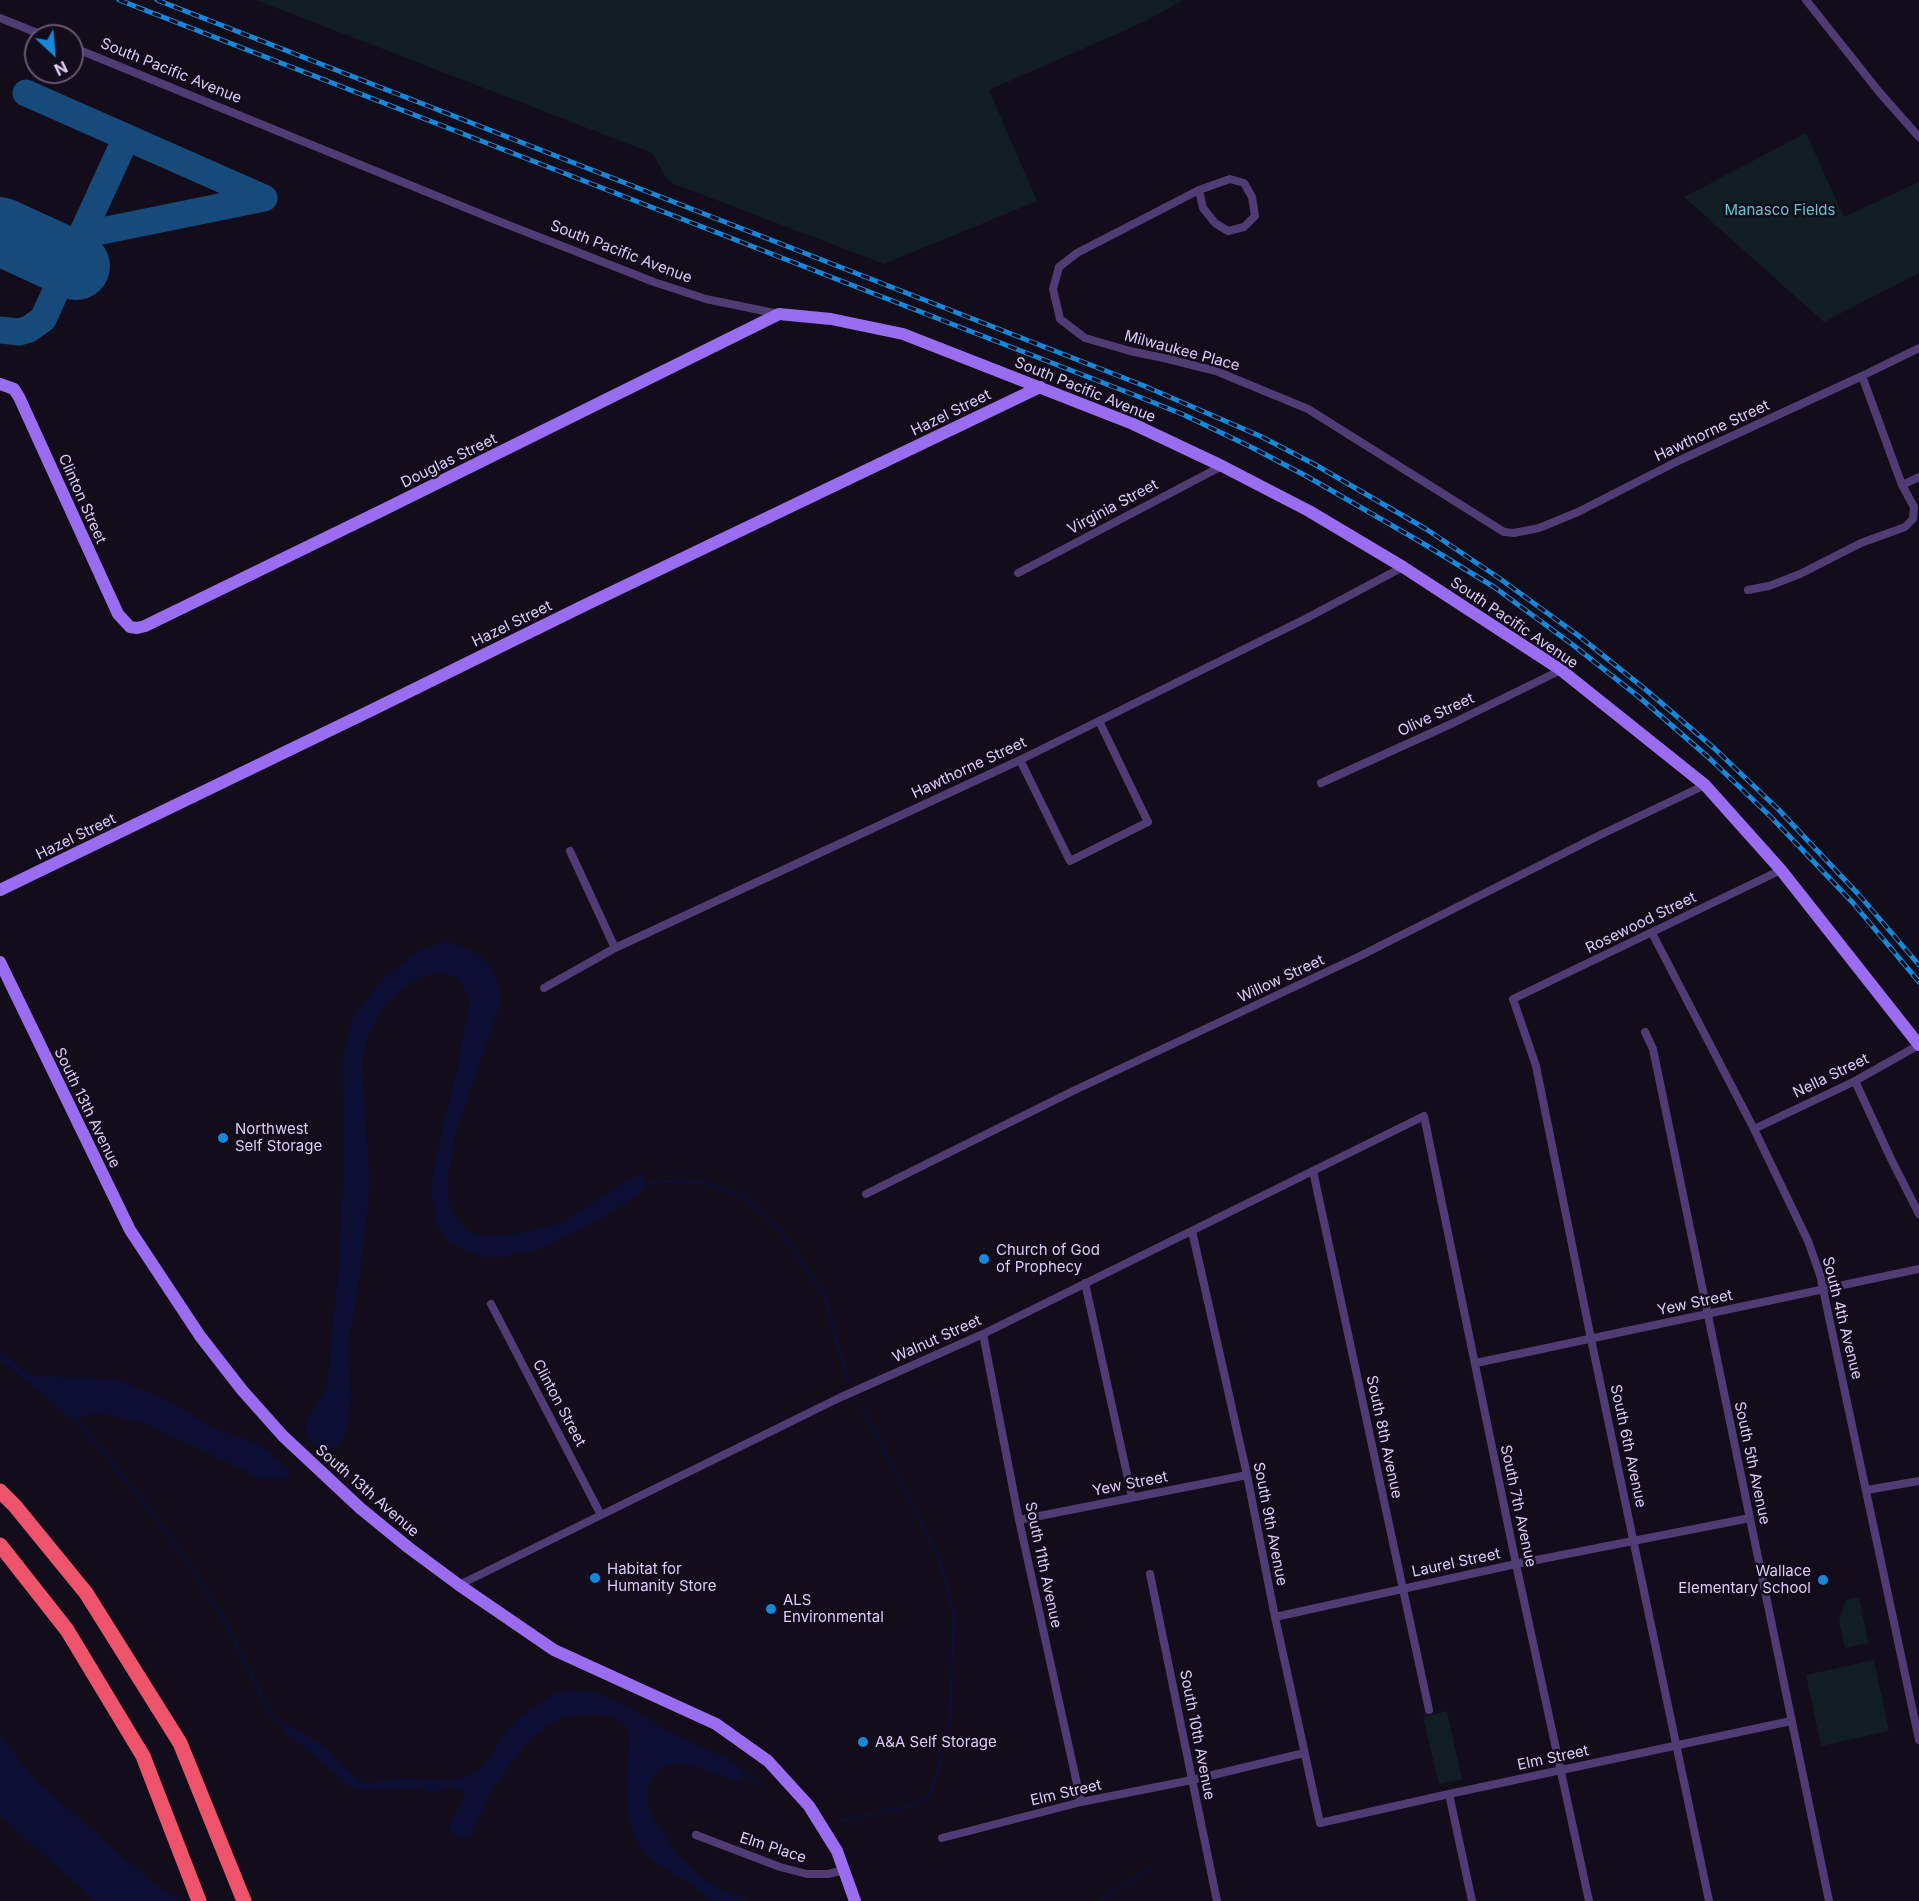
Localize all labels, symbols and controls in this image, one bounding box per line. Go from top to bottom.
north arrow [24,24,84,84]
street label: South Pacific Avenue [98,34,244,108]
text: N [51,57,71,80]
park label: Manasco Fields [1725,201,1835,219]
street label: South Pacific Avenue [548,217,694,287]
street label: Milwaukee Place [1122,327,1242,375]
street label: South Pacific Avenue [1012,353,1158,427]
street label: Hazel Street [908,386,994,440]
street label: Hawthorne Street [1652,397,1772,465]
street label: Douglas Street [398,430,500,492]
street label: Clinton Street [54,451,110,547]
street label: Virginia Street [1065,476,1161,538]
street label: South Pacific Avenue [1447,574,1581,672]
street label: Hazel Street [469,597,555,651]
street label: Olive Street [1395,689,1477,741]
street label: Hawthorne Street [909,734,1029,802]
street label: Hazel Street [33,810,119,864]
street label: Rosewood Street [1583,888,1699,958]
street label: Willow Street [1235,951,1327,1007]
street label: South 13th Avenue [50,1045,124,1171]
street label: Nella Street [1790,1050,1872,1102]
place label: Northwest Self Storage [235,1120,322,1155]
marker: Northwest Self Storage [216,1131,230,1145]
place label: Church of God of Prophecy [996,1241,1100,1276]
marker: Church of God of Prophecy [977,1252,991,1266]
street label: South 4th Avenue [1818,1255,1866,1381]
street label: Yew Street [1656,1286,1734,1320]
street label: Walnut Street [890,1311,984,1367]
street label: Clinton Street [528,1356,590,1450]
street label: South 8th Avenue [1362,1374,1406,1500]
street label: South 6th Avenue [1606,1383,1650,1509]
street label: South 5th Avenue [1730,1400,1774,1526]
street label: South 13th Avenue [311,1441,423,1541]
street label: South 7th Avenue [1496,1443,1540,1569]
street label: South 9th Avenue [1249,1461,1291,1587]
street label: Yew Street [1091,1468,1169,1500]
street label: South 11th Avenue [1021,1500,1065,1630]
street label: Laurel Street [1410,1545,1502,1581]
place label: Habitat for Humanity Store [607,1560,716,1595]
place label: Wallace Elementary School [1678,1562,1811,1597]
marker: Habitat for Humanity Store [588,1571,602,1585]
marker: Wallace Elementary School [1816,1573,1830,1587]
place label: ALS Environmental [783,1591,884,1626]
marker: ALS Environmental [764,1602,778,1616]
street label: South 10th Avenue [1176,1669,1218,1801]
place label: A&A Self Storage [875,1733,997,1751]
marker: A&A Self Storage [856,1735,870,1749]
street label: Elm Street [1516,1742,1590,1774]
street label: Elm Street [1029,1776,1103,1810]
street label: Elm Place [737,1829,809,1867]

